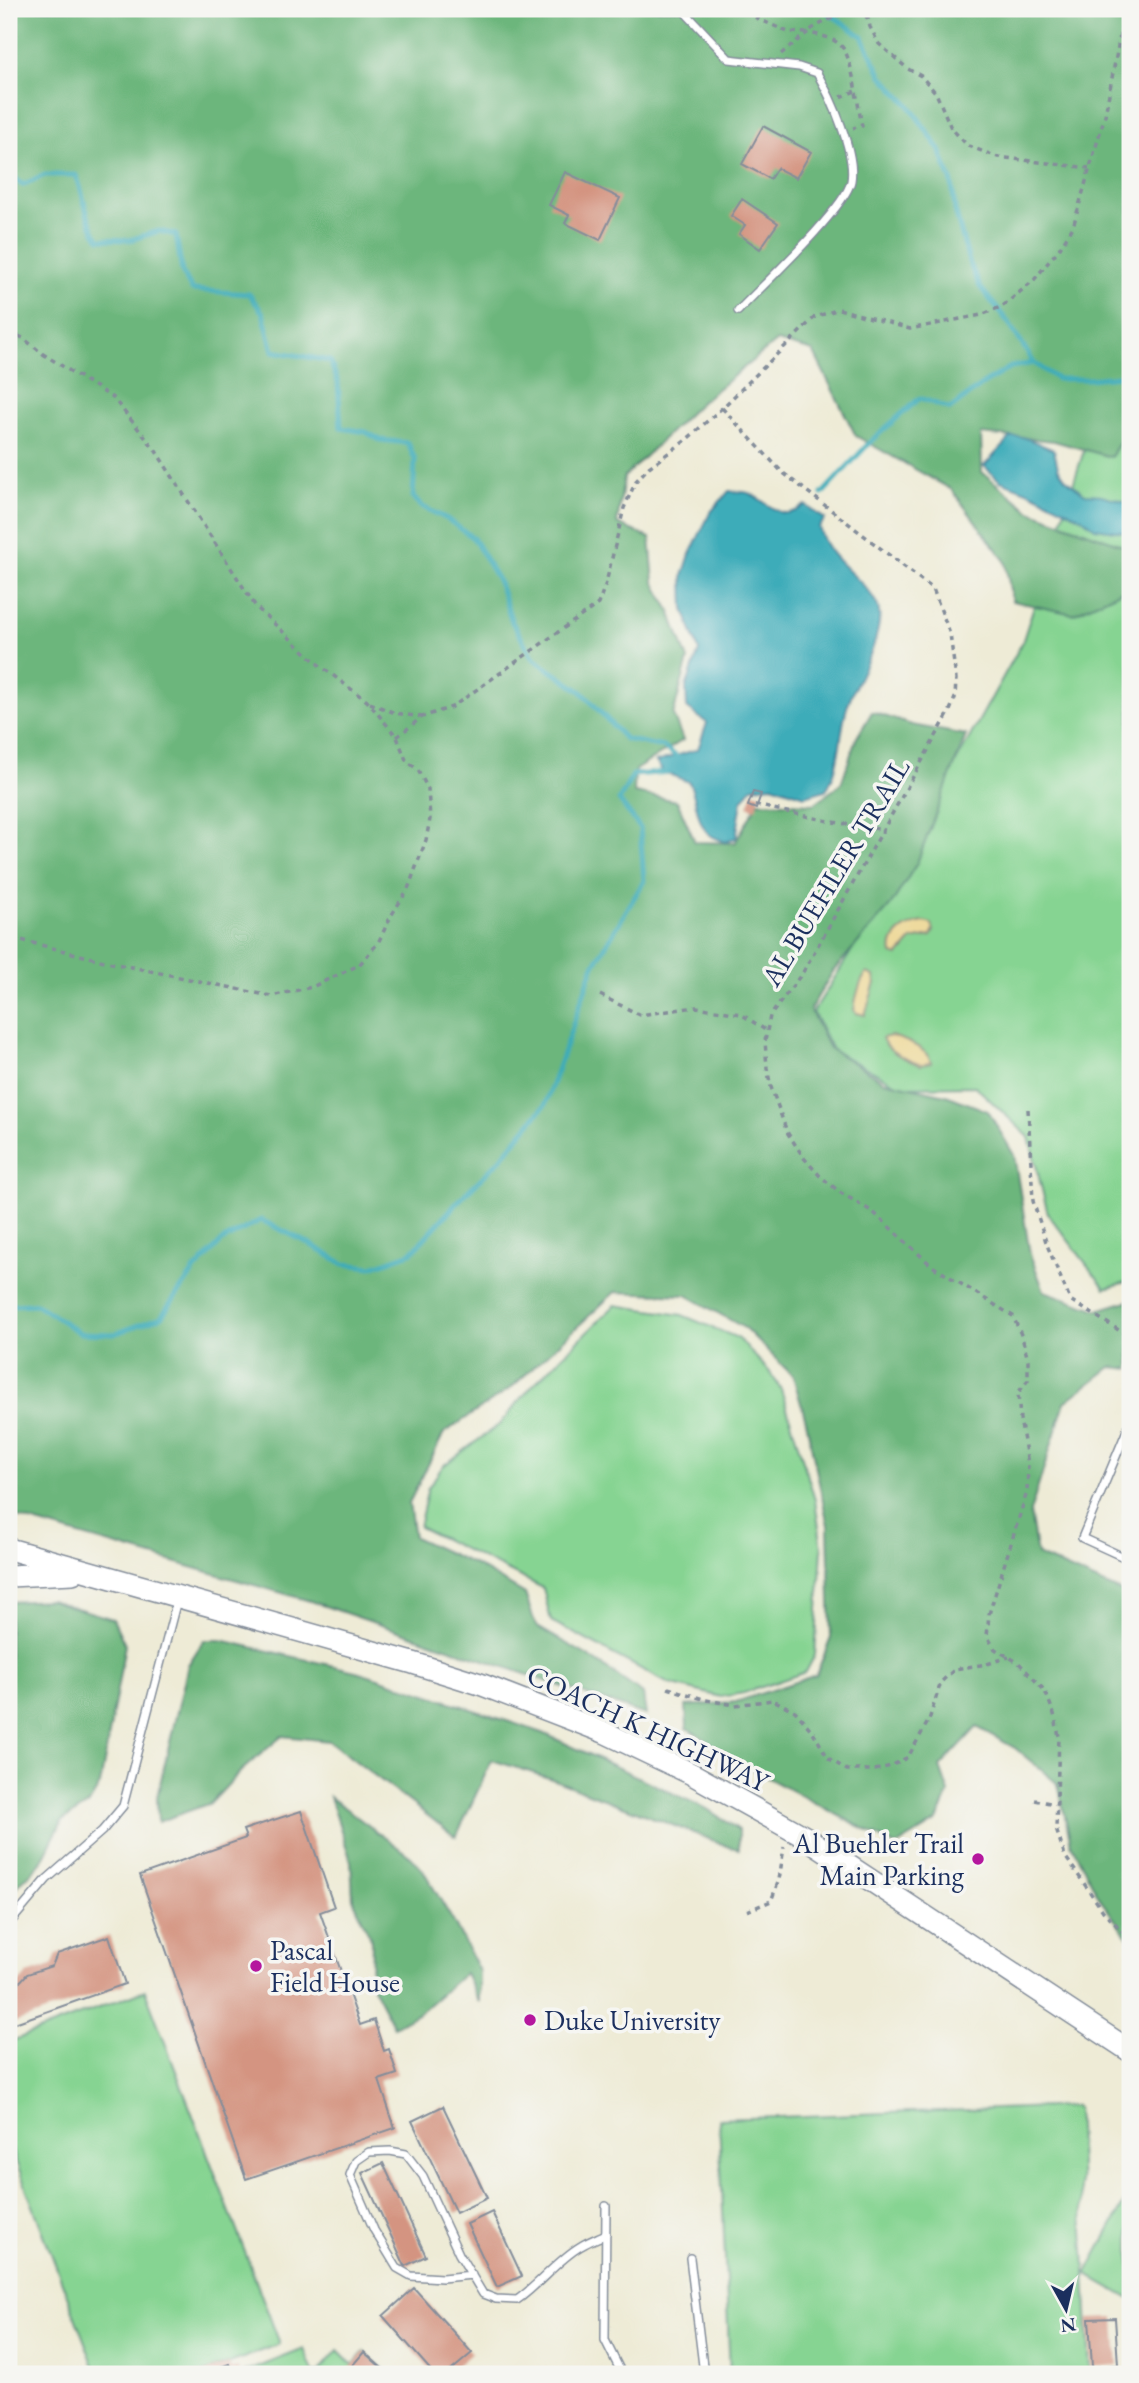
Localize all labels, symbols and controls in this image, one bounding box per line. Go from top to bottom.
street label: AL BUEHLER TRAIL [752,751,918,993]
street label: COACH K HIGHWAY [521,1656,776,1801]
place label: Al Buehler Trail Main Parking [792,1825,965,1893]
marker: Al Buehler Trail Main Parking [970,1851,986,1867]
place label: Pascal Field House [270,1932,400,2000]
marker: Pascal Field House [248,1958,264,1974]
place label: Duke University [544,2002,721,2038]
marker: Duke University [522,2012,538,2028]
north arrow [1030,2274,1100,2344]
text: N [1058,2312,1078,2339]

